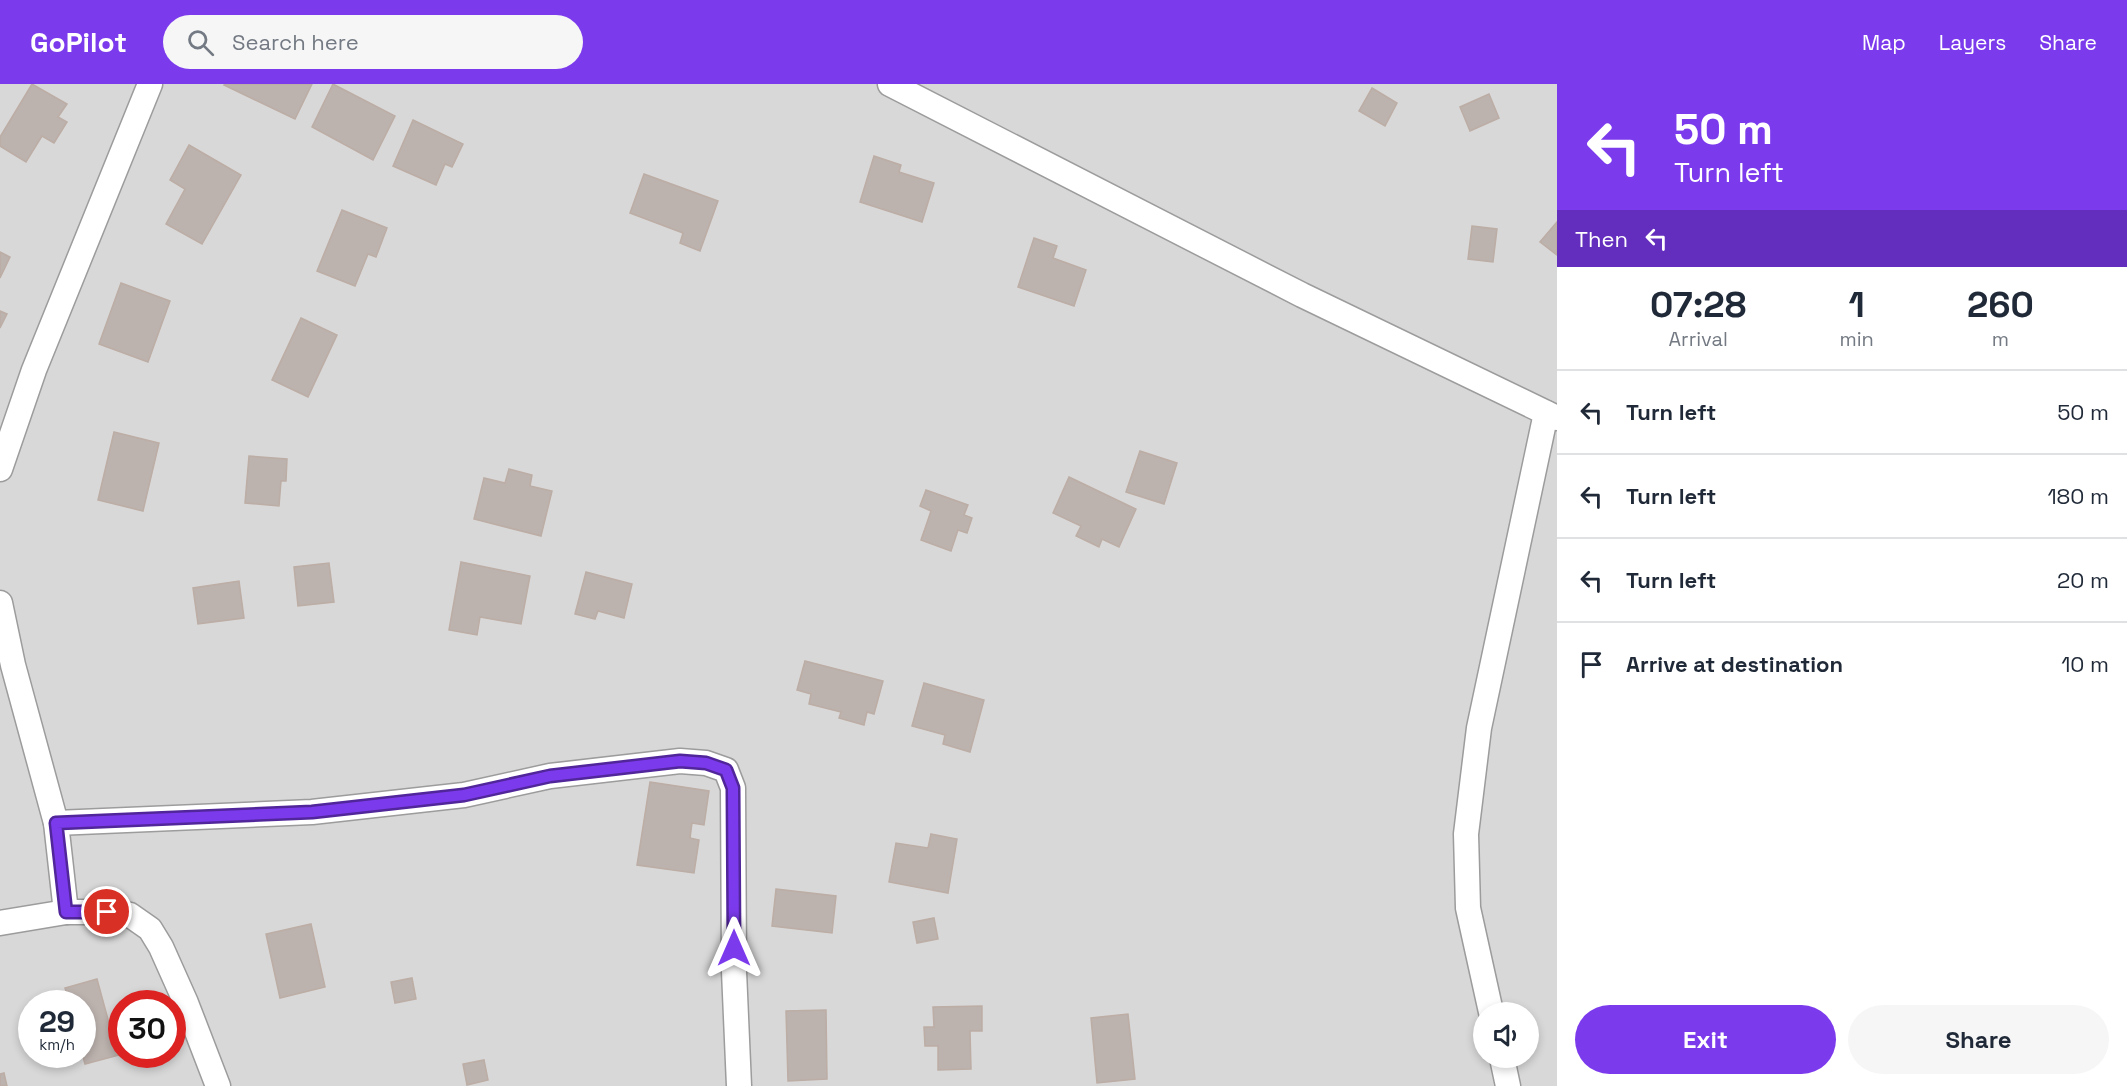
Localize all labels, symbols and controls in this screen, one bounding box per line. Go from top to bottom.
search box [163,15,583,69]
text: GoPilot [30,24,127,60]
icon: search [184,26,217,59]
text: Search here [232,28,359,56]
text: Map [1862,29,1906,56]
text: Layers [1939,29,2006,56]
text: Share [2039,29,2097,56]
text: 50 m [1674,103,1773,156]
icon: left [1575,108,1653,186]
text: Turn left [1674,155,1784,190]
icon: left [1640,222,1673,255]
text: Then [1575,225,1628,253]
text: 07:28 [1650,282,1746,328]
text: 1 [1849,282,1865,328]
text: 260 [1967,282,2034,328]
text: Arrival [1669,326,1728,352]
text: min [1839,326,1874,352]
text: m [1992,326,2009,352]
icon: left [1575,396,1608,429]
text: Turn left [1626,398,1716,426]
text: 50 m [2057,398,2109,426]
icon: left [1575,480,1608,513]
text: Turn left [1626,482,1716,510]
text: 180 m [2047,482,2109,510]
icon: left [1575,564,1608,597]
text: Turn left [1626,566,1716,594]
text: 20 m [2057,566,2109,594]
icon: arrive [1575,648,1608,681]
text: Arrive at destination [1626,650,1843,678]
text: 10 m [2061,650,2109,678]
pin [81,886,132,937]
icon: arrive [90,895,123,928]
position arrow [702,916,766,980]
speed limit sign: 30 [108,990,186,1068]
text: 29 [39,1002,75,1041]
map controls [1473,1002,1539,1068]
button: sound [1473,1002,1539,1068]
button: Exit [1575,1005,1836,1074]
button: Share [1848,1005,2109,1074]
text: km/h [39,1035,75,1054]

